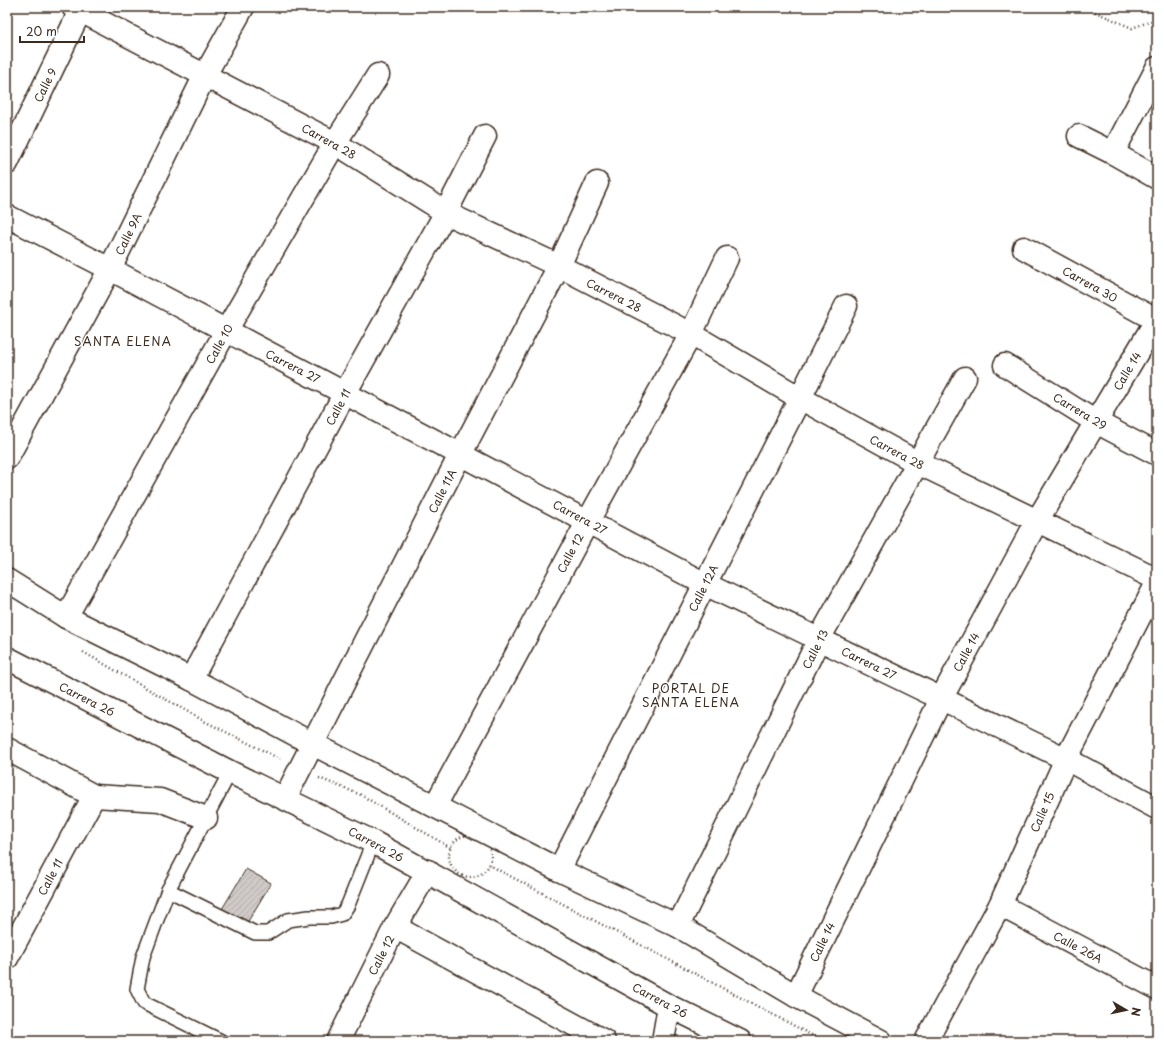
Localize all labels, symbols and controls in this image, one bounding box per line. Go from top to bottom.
scale bar [20,18,84,44]
text: 20 m [26,22,57,40]
street label: Calle 9 [29,65,61,105]
street label: Carrera 28 [299,119,359,163]
street label: Calle 9A [111,210,146,258]
street label: Carrera 30 [1059,262,1121,306]
street label: Carrera 28 [583,274,645,316]
street label: Calle 10 [201,321,237,367]
district label: SANTA ELENA [74,332,172,350]
street label: Carrera 27 [263,345,323,387]
street label: Calle 14 [1109,348,1145,394]
street label: Calle 11 [321,386,355,428]
street label: Carrera 29 [1050,388,1110,434]
street label: Carrera 28 [867,430,928,474]
street label: Calle 11A [424,466,460,516]
street label: Carrera 27 [550,496,610,538]
street label: Calle 12 [552,530,588,576]
street label: Calle 12A [684,561,722,615]
street label: Calle 13 [798,626,832,672]
street label: Calle 14 [949,629,983,675]
street label: Carrera 27 [839,642,899,684]
street label: Carrera 26 [56,678,118,720]
district label: PORTAL DE SANTA ELENA [642,679,740,711]
street label: Calle 15 [1026,789,1058,835]
street label: Carrera 26 [345,822,407,866]
street label: Calle 11 [33,856,67,898]
street label: Calle 14 [805,919,839,965]
street label: Calle 26A [1050,927,1106,967]
street label: Calle 12 [364,932,398,978]
street label: Carrera 26 [629,978,691,1022]
north arrow [1106,990,1146,1030]
text: N [1127,1006,1145,1018]

